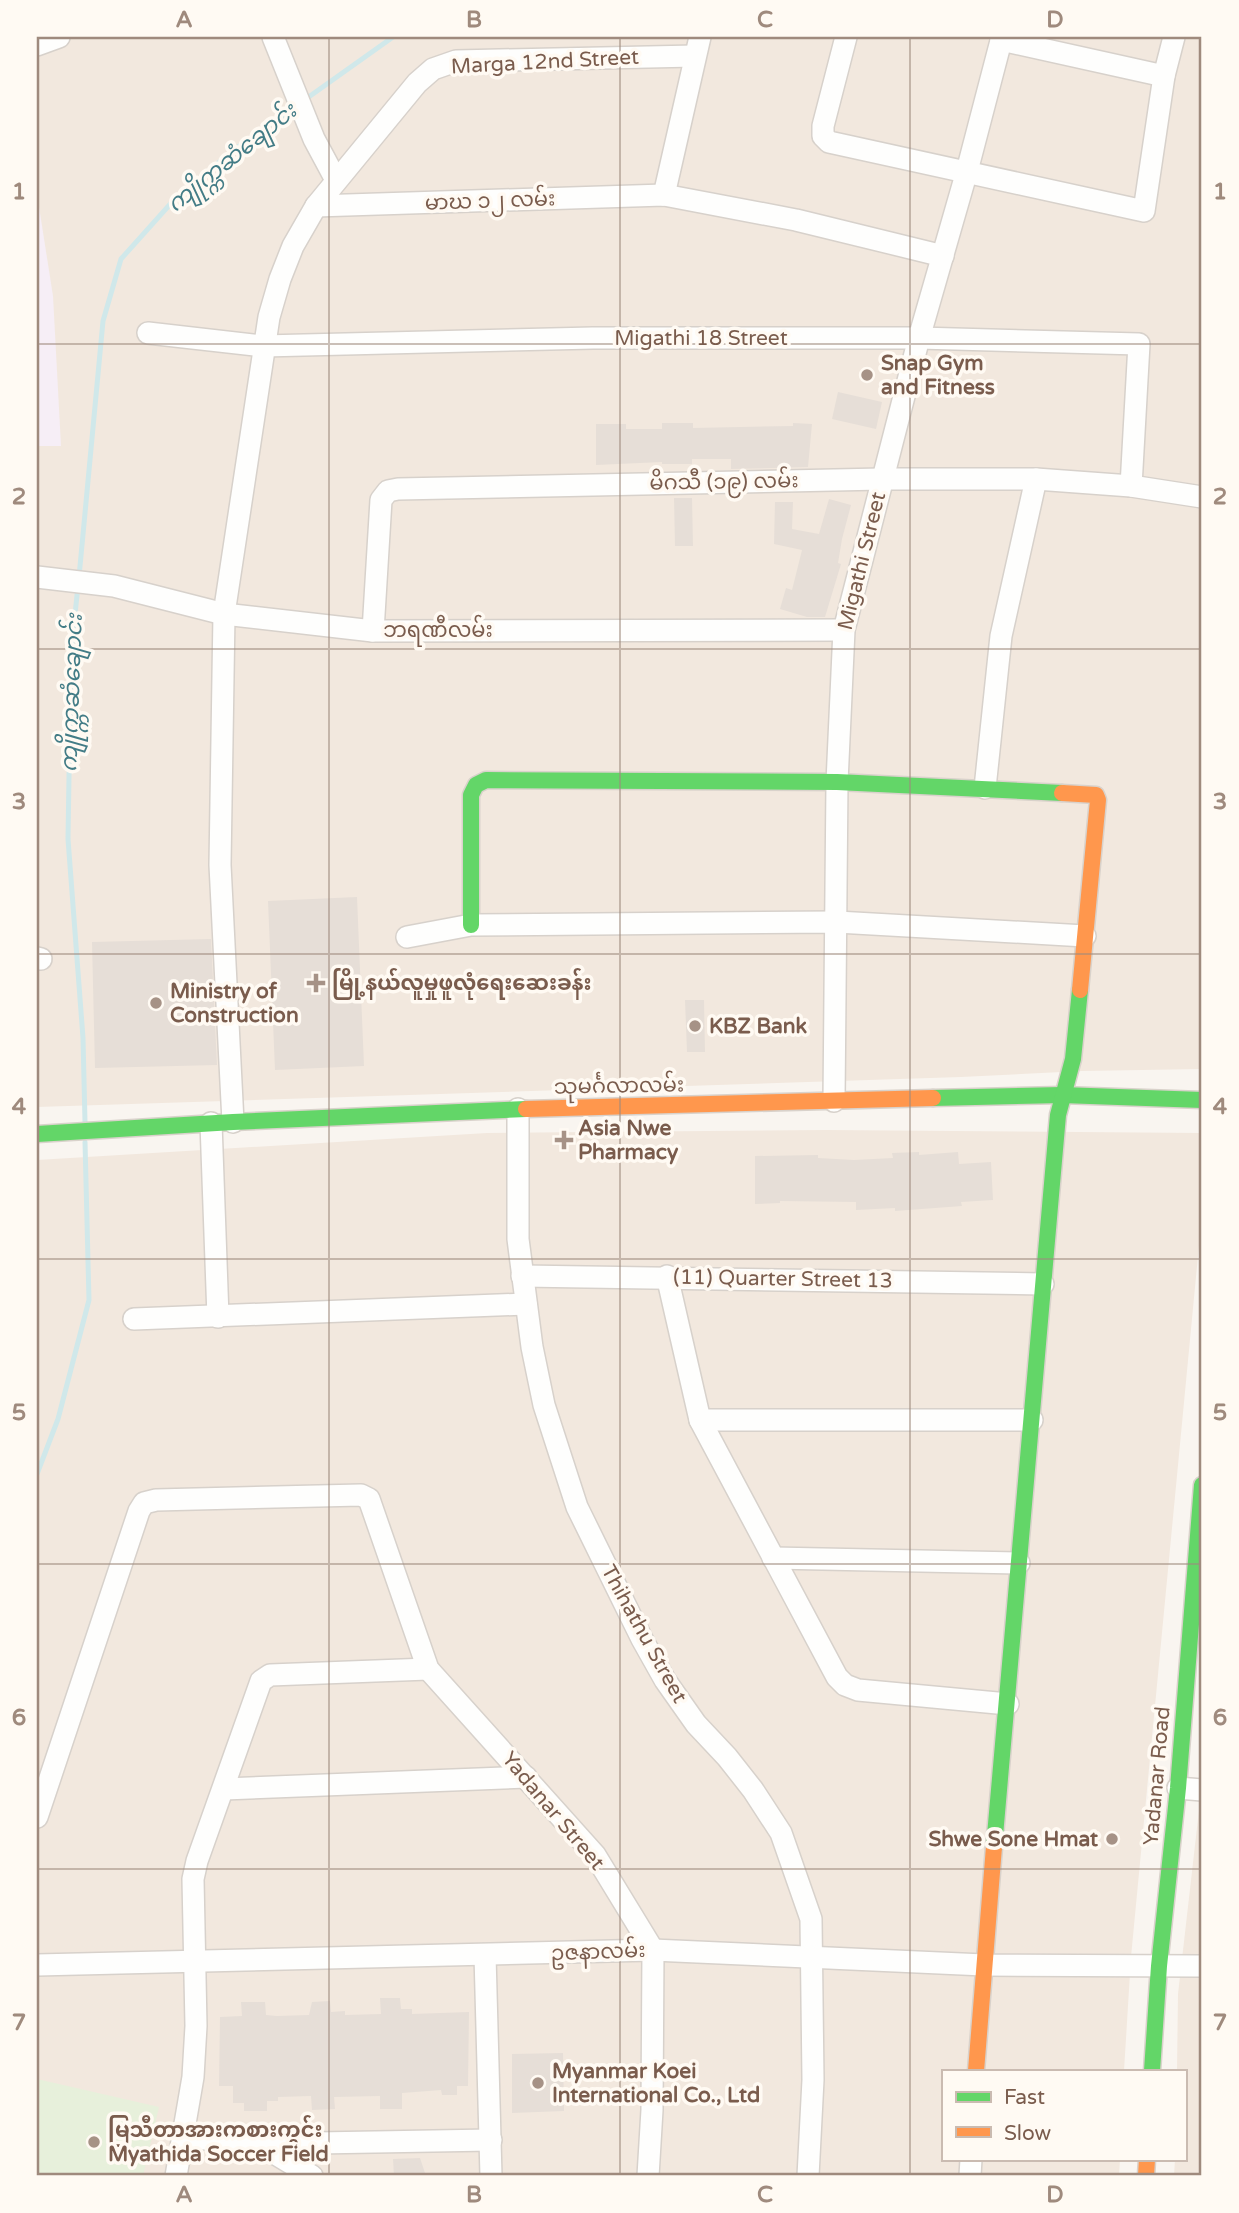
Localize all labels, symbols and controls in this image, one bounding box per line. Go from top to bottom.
text: A [175,6,193,34]
text: B [466,6,482,34]
text: C [757,6,773,34]
text: D [1046,6,1064,34]
street label: Marga 12nd Street [450,45,640,79]
water label: ကျိုက္ကဆံချောင်း [160,94,307,222]
text: 1 [12,178,26,206]
text: 1 [1213,178,1227,206]
street label: မာဃ ၁၂ လမ်း [424,182,556,220]
street label: Migathi 18 Street [614,326,788,351]
place label: Snap Gym and Fitness [881,351,995,400]
marker: Snap Gym and Fitness [859,367,875,383]
street label: မိဂသီ (၁၉) လမ်း [649,464,799,500]
text: 2 [12,483,26,511]
text: 2 [1213,483,1227,511]
street label: Migathi Street [833,489,891,633]
water label: ကျိုက္ကဆံချောင်း [52,611,93,773]
street label: ဘရဏီလမ်း [383,614,493,647]
text: 3 [12,788,26,816]
text: 3 [1213,788,1227,816]
place label: မြို့နယ်လူမှုဖူလုံရေးဆေးခန်း [332,967,592,1000]
marker: မြို့နယ်လူမှုဖူလုံရေးဆေးခန်း [306,973,326,993]
place label: Ministry of Construction [170,979,299,1028]
marker: Ministry of Construction [148,995,164,1011]
place label: KBZ Bank [709,1014,808,1039]
marker: KBZ Bank [687,1018,703,1034]
street label: သုမင်္ဂလာလမ်း [554,1068,684,1104]
text: 4 [12,1093,27,1121]
text: 4 [1213,1093,1228,1121]
place label: Asia Nwe Pharmacy [578,1116,679,1165]
marker: Asia Nwe Pharmacy [556,1132,572,1148]
street label: (11) Quarter Street 13 [673,1265,893,1293]
text: 5 [12,1399,26,1427]
text: 5 [1213,1399,1227,1427]
street label: Thihathu Street [596,1561,692,1707]
text: 6 [12,1704,26,1732]
text: 6 [1213,1704,1227,1732]
street label: Yadanar Road [1138,1705,1176,1847]
street label: Yadanar Street [496,1747,610,1875]
place label: Shwe Sone Hmat [928,1827,1098,1852]
marker: Shwe Sone Hmat [1104,1831,1120,1847]
street label: ဥဇနာလမ်း [550,1934,646,1970]
text: 7 [12,2009,26,2037]
text: 7 [1213,2009,1227,2037]
place label: Myanmar Koei International Co., Ltd [552,2059,760,2108]
legend [942,2070,1186,2160]
marker: Myanmar Koei International Co., Ltd [530,2075,546,2091]
text: Fast [1004,2085,1045,2110]
place label: မြသီတာအားကစားကွင်း Myathida Soccer Field [108,2114,329,2167]
text: Slow [1004,2121,1052,2146]
marker: မြသီတာအားကစားကွင်း Myathida Soccer Field [86,2134,102,2150]
text: A [175,2181,193,2209]
text: B [466,2181,482,2209]
text: C [757,2181,773,2209]
text: D [1046,2181,1064,2209]

